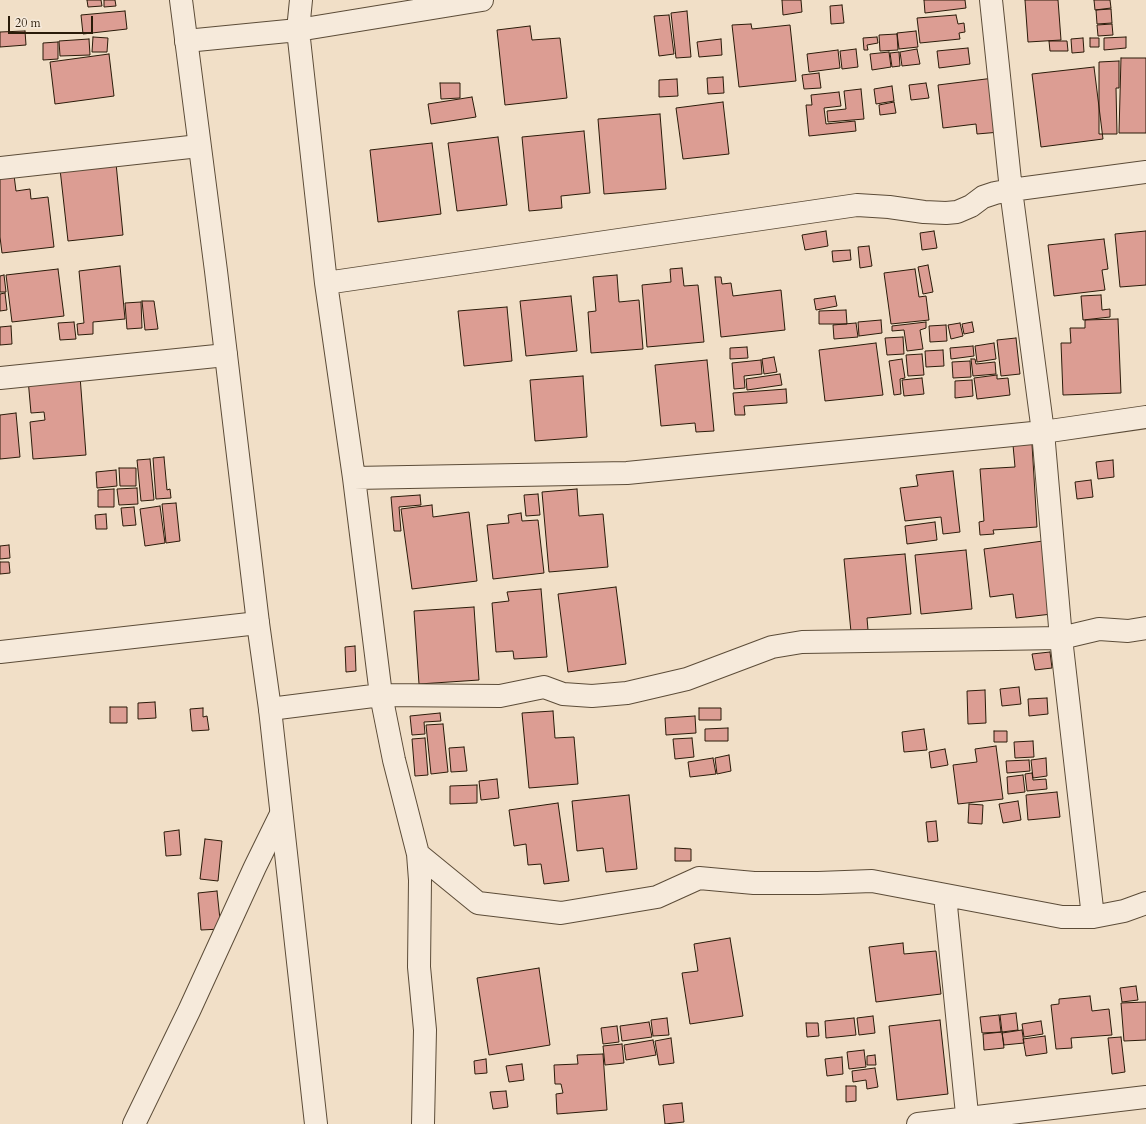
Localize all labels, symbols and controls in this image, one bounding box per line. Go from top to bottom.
scale bar [10,8,95,34]
text: 20 m [15,15,41,31]

